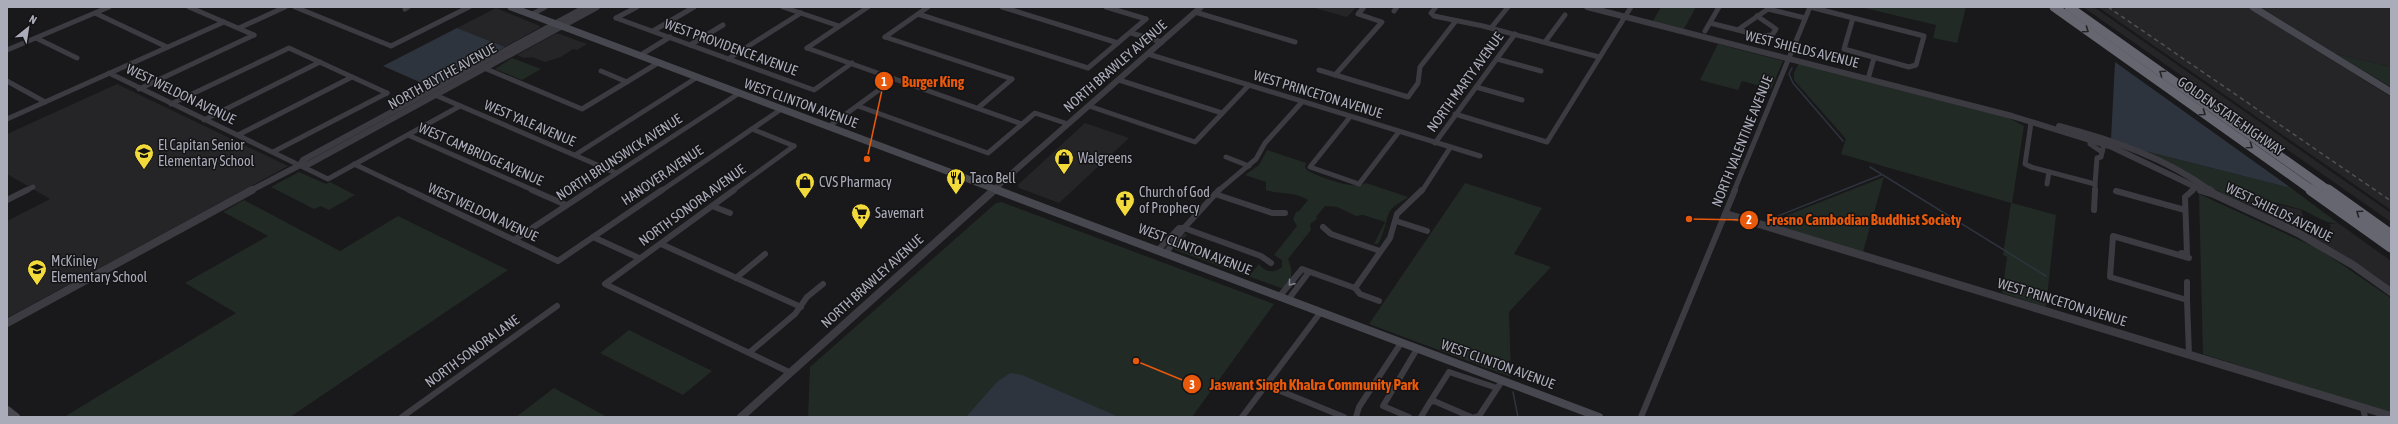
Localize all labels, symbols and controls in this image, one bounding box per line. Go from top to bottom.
north arrow [8,8,48,48]
text: N [27,13,39,26]
street label: WEST PROVIDENCE AVENUE [662,15,800,79]
street label: NORTH BRAWLEY AVENUE [1060,17,1170,115]
one-way arrow [2082,25,2089,33]
street label: WEST SHIELDS AVENUE [1744,27,1861,71]
street label: NORTH MARTY AVENUE [1424,29,1506,135]
street label: NORTH BLYTHE AVENUE [385,40,499,112]
street label: WEST WELDON AVENUE [124,61,238,127]
street label: WEST PRINCETON AVENUE [1252,67,1385,121]
callout: Burger King [874,68,972,95]
one-way arrow [2159,71,2166,78]
text: Burger King [902,73,965,90]
street label: NORTH VALENTINE AVENUE [1708,73,1776,209]
street label: GOLDEN STATE HIGHWAY [2175,73,2288,159]
street label: WEST CLINTON AVENUE [742,75,860,131]
text: 1 [881,75,887,89]
street label: WEST YALE AVENUE [482,97,578,149]
one-way arrow [2199,108,2206,115]
street label: NORTH BRUNSWICK AVENUE [553,110,685,204]
street label: WEST CAMBRIDGE AVENUE [416,119,546,189]
place label: El Capitan Senior Elementary School [158,137,254,169]
one-way arrow [2246,141,2253,149]
school or university icon: El Capitan Senior Elementary School [133,142,155,170]
street label: HANOVER AVENUE [618,142,706,208]
shop icon: Walgreens [1053,147,1075,175]
place label: Walgreens [1078,150,1132,166]
street label: NORTH SONORA AVENUE [636,161,748,249]
restaurant icon: Taco Bell [945,167,967,195]
place label: Taco Bell [970,170,1016,186]
shop icon: CVS Pharmacy [794,171,816,199]
place label: CVS Pharmacy [819,174,892,190]
street label: WEST WELDON AVENUE [425,179,541,245]
street label: WEST SHIELDS AVENUE [2223,179,2335,245]
place label: Church of God of Prophecy [1139,184,1210,216]
church icon: Church of God of Prophecy [1114,189,1136,217]
supermarket icon: Savemart [850,202,872,230]
place label: Savemart [875,205,924,221]
callout: Fresno Cambodian Buddhist Society [1739,206,1970,233]
one-way arrow [2356,210,2363,218]
text: Fresno Cambodian Buddhist Society [1767,211,1962,228]
text: 2 [1746,213,1752,227]
street label: WEST CLINTON AVENUE [1136,220,1254,278]
street label: NORTH BRAWLEY AVENUE [818,231,926,331]
place label: McKinley Elementary School [51,253,147,285]
school or university icon: McKinley Elementary School [26,258,48,286]
street label: WEST PRINCETON AVENUE [1996,275,2129,329]
one-way arrow [1288,278,1295,286]
street label: NORTH SONORA LANE [422,311,522,391]
street label: WEST CLINTON AVENUE [1439,336,1557,392]
callout: Jaswant Singh Khalra Community Park [1182,371,1427,398]
text: Jaswant Singh Khalra Community Park [1208,376,1419,393]
text: 3 [1189,378,1195,392]

